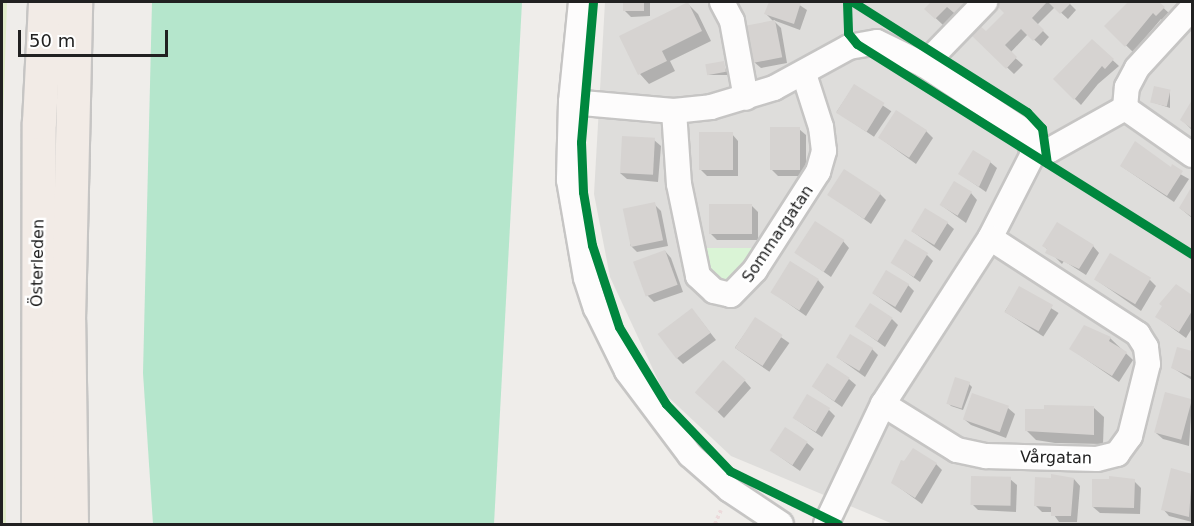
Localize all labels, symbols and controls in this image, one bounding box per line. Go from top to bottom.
scale bar [21,18,171,56]
text: 50 m [29,30,75,51]
street label: Sommargatan [738,182,818,286]
street label: Österleden [28,219,48,307]
street label: Vårgatan [1020,448,1092,468]

